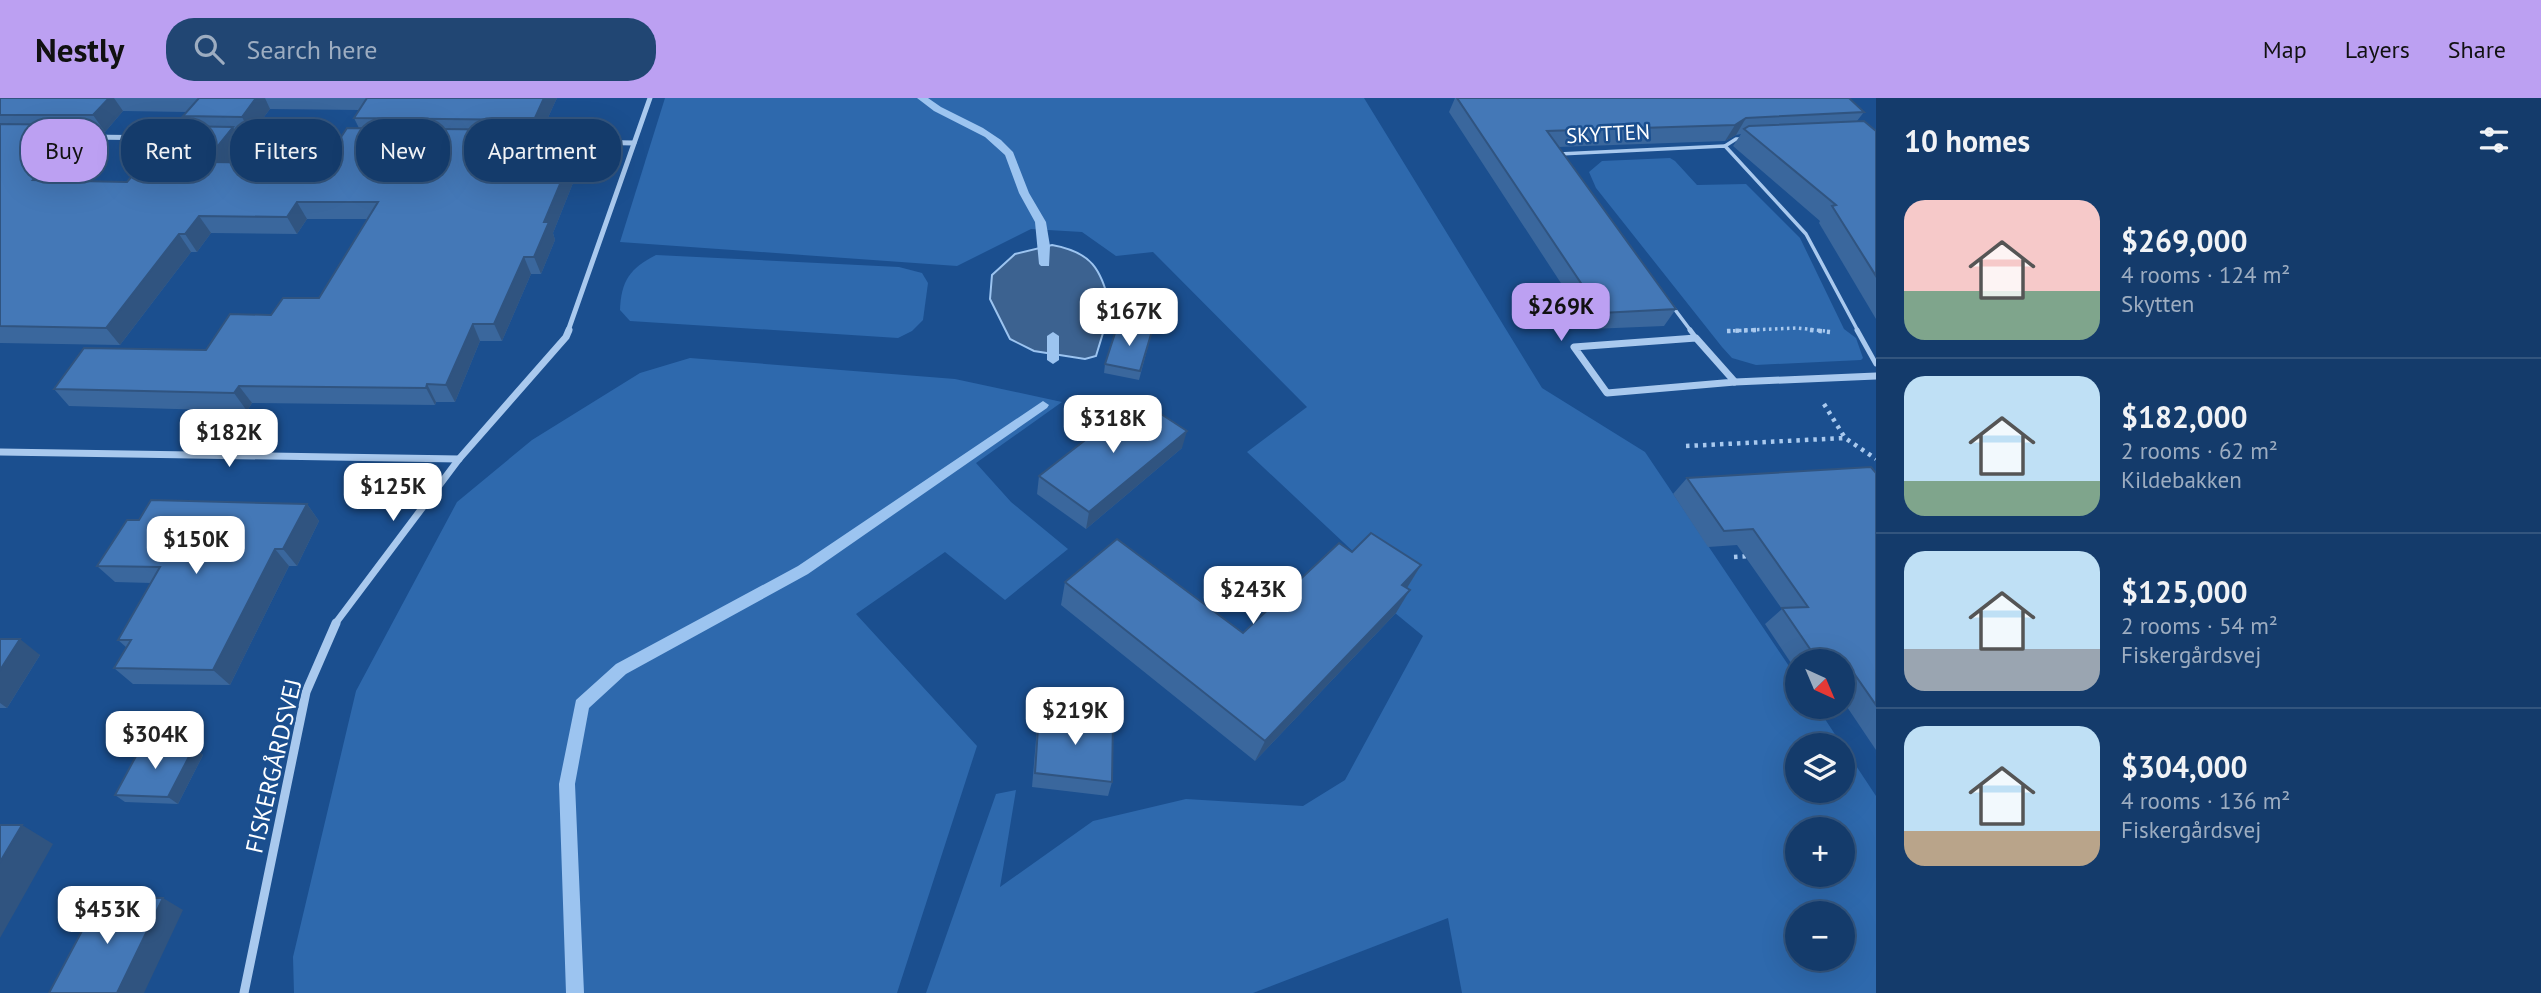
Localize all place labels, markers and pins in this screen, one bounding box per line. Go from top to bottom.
pin: $269K [1512,284,1610,343]
pin: $167K [1080,288,1178,348]
pin: $318K [1064,396,1162,455]
pin: $182K [180,410,278,469]
pin: $125K [344,464,442,523]
pin: $150K [147,517,245,576]
pin: $243K [1204,566,1302,626]
pin: $219K [1026,688,1124,747]
pin: $304K [106,712,204,771]
pin: $453K [58,886,156,946]

